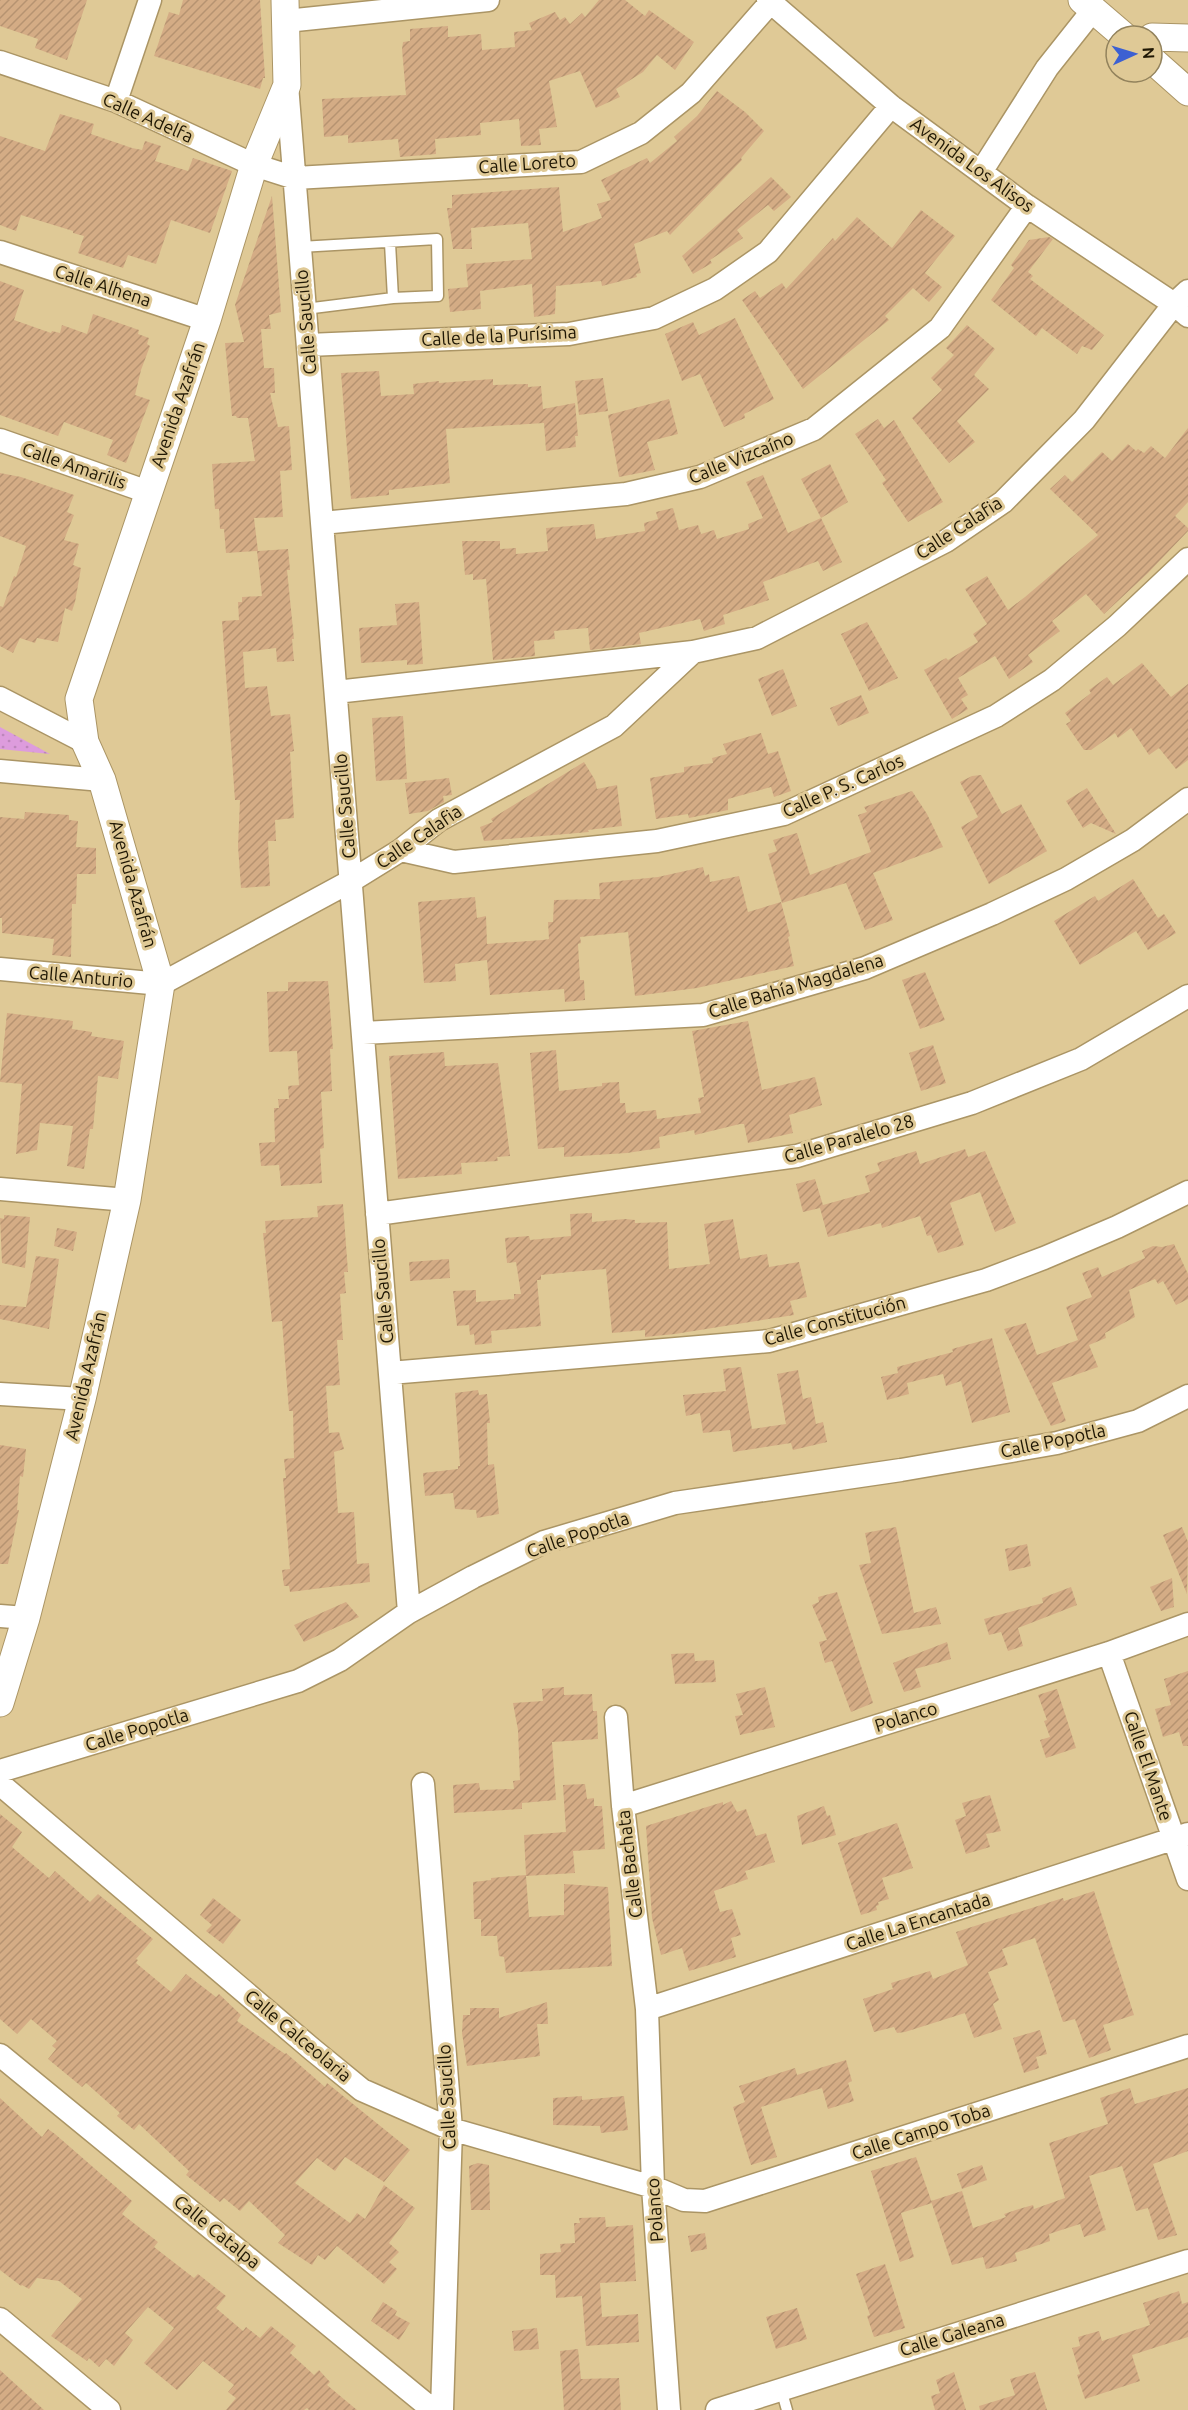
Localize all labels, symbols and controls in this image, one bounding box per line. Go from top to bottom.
north arrow [1104,24,1164,84]
text: N [1140,46,1158,60]
street label: Calle Adelfa [100,88,197,146]
street label: Avenida Los Alisos [907,113,1038,216]
street label: Calle Loreto [477,150,576,176]
street label: Calle Alhena [53,260,154,310]
street label: Calle Saucillo [290,269,320,376]
street label: Calle de la Purísima [421,321,577,349]
street label: Avenida Azafrán [146,339,208,470]
street label: Calle Vizcaíno [685,427,796,487]
street label: Calle Amarilis [20,438,129,492]
street label: Calle Calafia [912,492,1005,562]
street label: Calle P. S. Carlos [779,749,906,821]
street label: Calle Saucillo [329,753,359,860]
street label: Calle Calafia [372,800,465,872]
street label: Avenida Azafrán [106,818,162,950]
street label: Calle Bahía Magdalena [706,949,886,1021]
street label: Calle Anturio [28,961,134,991]
street label: Calle Paralelo 28 [782,1110,916,1166]
street label: Calle Saucillo [367,1238,397,1345]
street label: Calle Constitución [762,1292,908,1349]
street label: Avenida Azafrán [61,1310,110,1442]
street label: Calle Popotla [998,1419,1107,1461]
street label: Calle Popotla [524,1507,632,1561]
street label: Polanco [872,1697,939,1735]
street label: Calle Popotla [83,1704,191,1754]
street label: Calle El Mante [1121,1708,1177,1823]
street label: Calle Bachata [612,1809,646,1919]
street label: Calle La Encantada [843,1888,992,1954]
street label: Calle Calceolaria [242,1985,356,2085]
street label: Calle Saucillo [433,2044,459,2150]
street label: Calle Campo Toba [849,2099,992,2163]
street label: Polanco [642,2177,666,2243]
street label: Calle Catalpa [171,2190,265,2272]
street label: Calle Galeana [897,2309,1006,2359]

